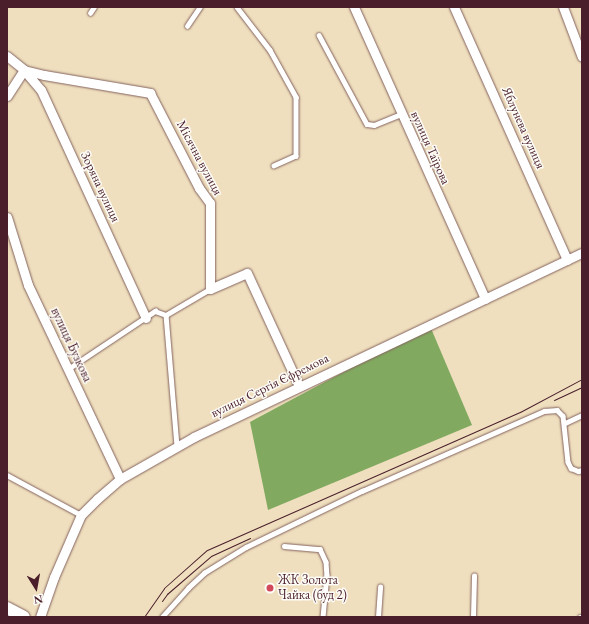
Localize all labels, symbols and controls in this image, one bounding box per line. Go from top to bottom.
street label: Яблунева вулиця [498,85,548,171]
street label: вулиця Таїрова [407,109,453,187]
street label: Місячна вулиця [173,118,225,198]
street label: Зоряна вулиця [77,149,123,225]
street label: вулиця Бузкова [47,305,95,385]
street label: вулиця Сергія Єфремова [208,351,332,421]
north arrow [16,568,56,608]
place label: ЖК Золота Чайка (буд 2) [278,573,347,604]
marker: ЖК Золота Чайка (буд 2) [265,583,275,593]
text: N [33,592,44,608]

